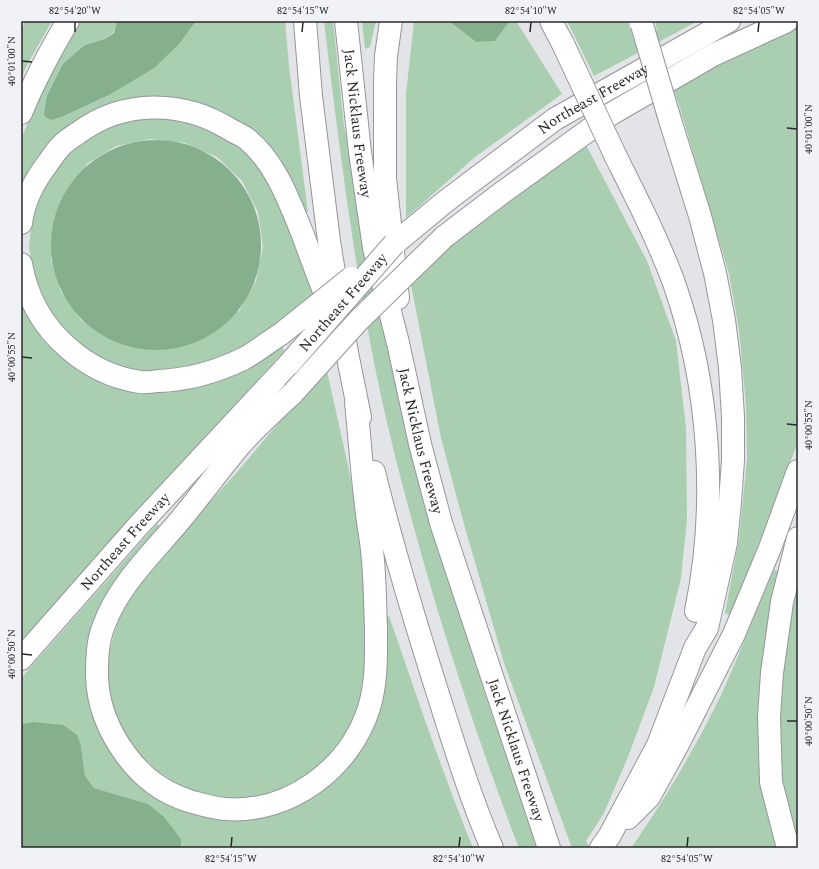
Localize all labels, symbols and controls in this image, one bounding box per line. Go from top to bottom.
text: 82°54'20"W [49,3,101,19]
text: 82°54'15"W [277,3,329,19]
text: 82°54'10"W [505,3,557,19]
text: 82°54'05"W [733,3,785,19]
text: 40°01'00"N [4,36,20,86]
street label: Jack Nicklaus Freeway [338,48,378,200]
street label: Northeast Freeway [532,57,653,140]
text: 40°01'00"N [801,104,817,154]
street label: Northeast Freeway [293,247,393,357]
text: 40°00'55"N [4,332,20,382]
street label: Jack Nicklaus Freeway [392,365,450,517]
text: 40°00'55"N [801,400,817,450]
street label: Northeast Freeway [75,487,176,596]
text: 40°00'50"N [4,629,20,679]
street label: Jack Nicklaus Freeway [482,675,551,825]
text: 40°00'50"N [801,696,817,746]
text: 82°54'15"W [205,851,257,867]
text: 82°54'10"W [433,851,485,867]
text: 82°54'05"W [661,851,713,867]

